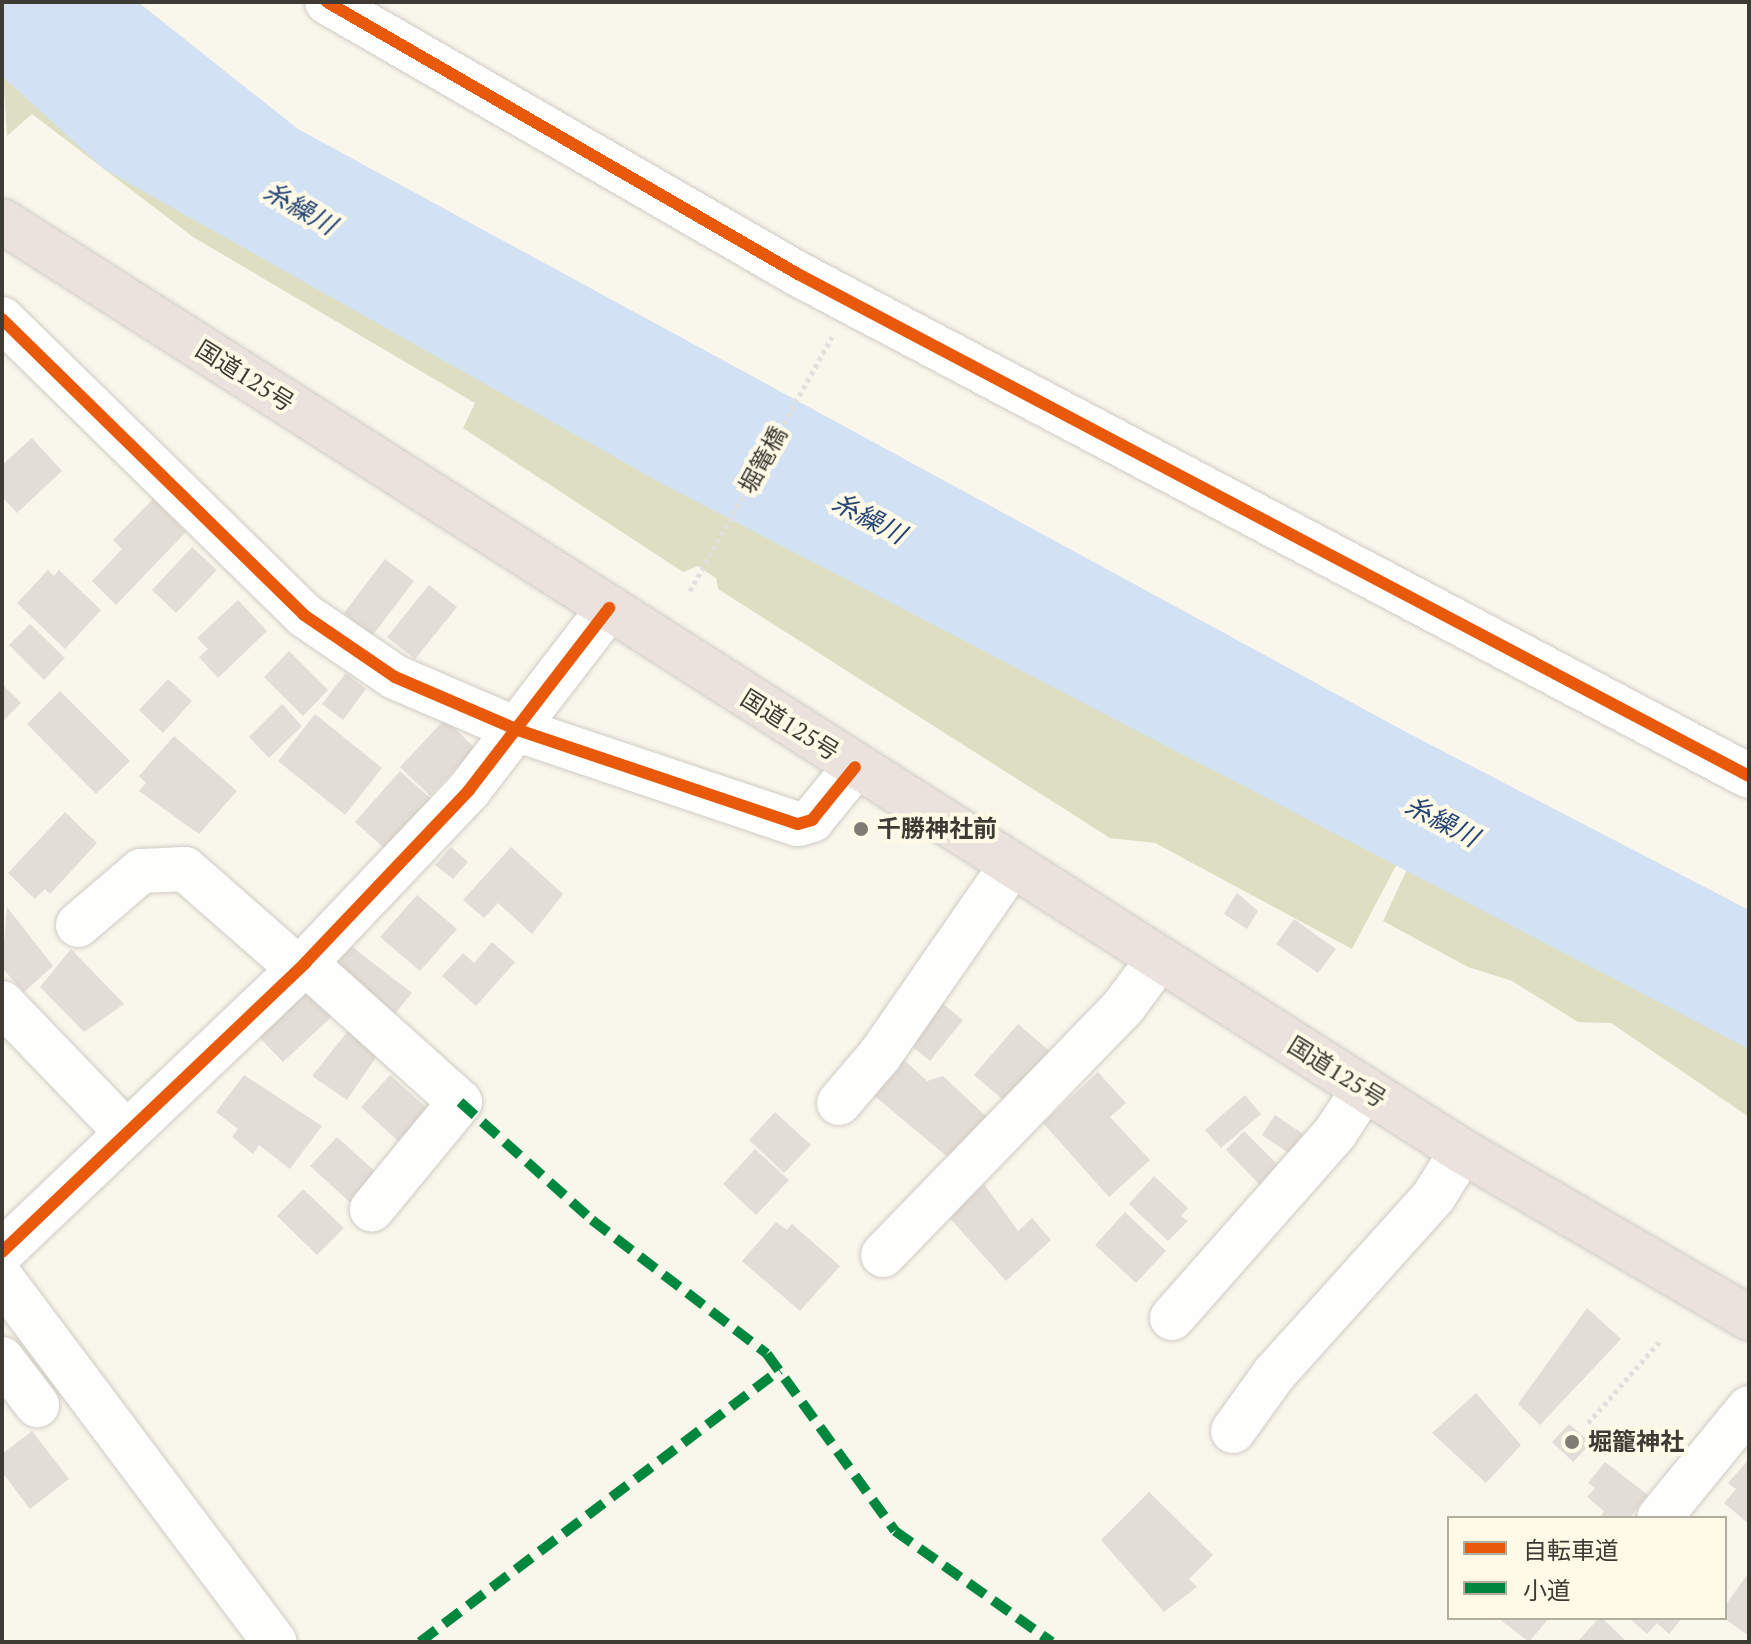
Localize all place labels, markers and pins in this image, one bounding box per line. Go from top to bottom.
place label: 千勝神社前 [877,815,997,843]
marker: 千勝神社前 [852,820,870,838]
place label: 堀籠神社 [1588,1428,1684,1456]
marker: 堀籠神社 [1563,1433,1581,1451]

